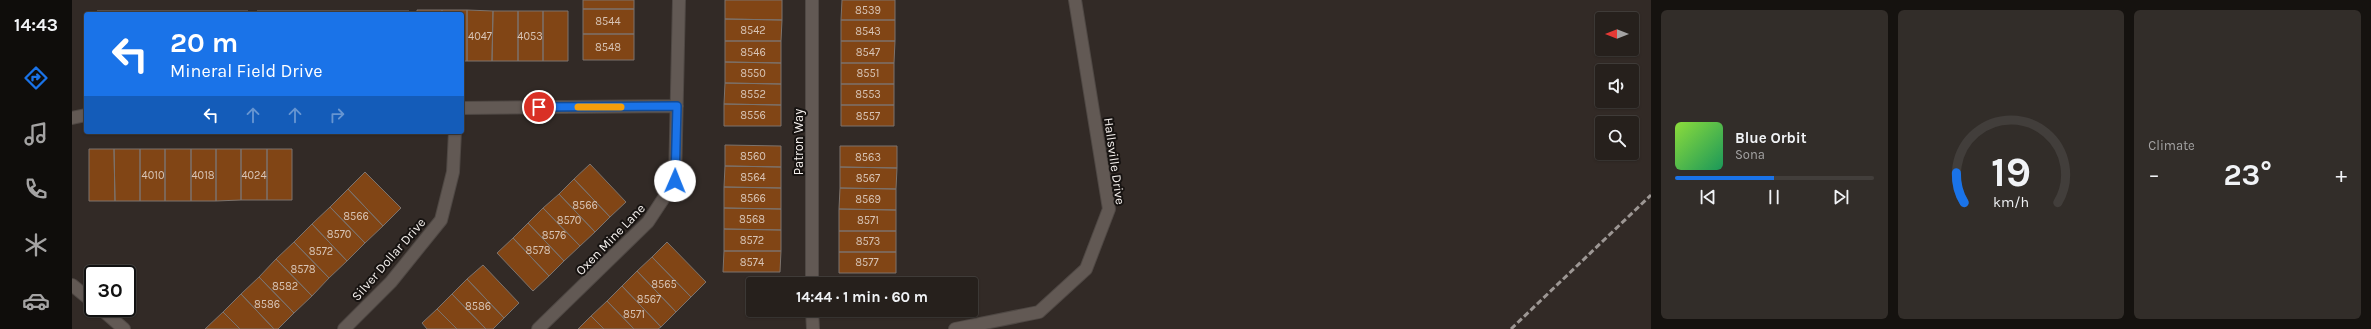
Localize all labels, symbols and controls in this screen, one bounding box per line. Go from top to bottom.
house number: 8539 [855,4,881,17]
north arrow [1595,12,1639,56]
map controls [1595,12,1639,160]
text: 14:43 [14,14,58,36]
house number: 8544 [595,15,621,28]
house number: 8542 [740,24,766,37]
house number: 8543 [855,25,881,38]
text: 20 m [170,26,238,59]
icon: left [104,28,156,80]
house number: 4047 [468,30,492,43]
house number: 4053 [517,30,543,43]
house number: 8548 [595,41,621,54]
house number: 8546 [740,46,766,59]
house number: 8547 [856,46,880,59]
text: Mineral Field Drive [170,60,323,82]
icon: directions [22,64,50,92]
button: sound [1595,64,1639,108]
house number: 8550 [740,67,766,80]
house number: 8551 [857,67,879,80]
house number: 8552 [740,88,766,101]
house number: 8553 [855,88,881,101]
pin [522,90,556,124]
icon: arrive [528,96,550,118]
icon: left [200,104,222,126]
icon: ahead [242,104,264,126]
icon: ahead [284,104,306,126]
icon: right [326,104,348,126]
house number: 8556 [740,109,766,122]
street label: Patron Way [791,109,806,175]
house number: 8557 [856,110,880,123]
button: search [1595,116,1639,160]
street label: Hallsville Drive [1101,117,1128,206]
icon: music [22,120,50,148]
text: Blue Orbit [1735,129,1807,147]
text: Climate [2148,138,2195,153]
text: Sona [1735,147,1765,162]
text: 19 [1991,147,2031,195]
house number: 8560 [740,150,766,163]
house number: 8563 [855,151,881,164]
text: 23° [2223,157,2272,193]
position arrow [654,160,696,202]
text: − [2148,162,2160,188]
text: + [2335,162,2347,188]
house number: 4010 [142,169,164,182]
house number: 4018 [191,169,215,182]
house number: 4024 [241,169,267,182]
house number: 8564 [740,171,766,184]
house number: 8567 [856,172,880,185]
icon: phone [22,175,50,203]
icon: previous [1697,186,1719,208]
icon: pause [1763,186,1785,208]
icon: next [1830,186,1852,208]
house number: 8566 [740,192,766,205]
house number: 8569 [855,193,881,206]
text: km/h [1993,193,2029,210]
house number: 8566 [572,199,598,212]
street label: Oxen Mine Lane [573,200,648,278]
house number: 8566 [343,210,369,223]
house number: 8568 [739,213,765,226]
house number: 8570 [557,214,581,227]
house number: 8571 [857,214,879,227]
street label: Silver Dollar Drive [348,215,429,304]
house number: 8570 [327,228,351,241]
house number: 8576 [542,229,566,242]
icon: climate [22,231,50,259]
house number: 8572 [740,234,764,247]
house number: 8573 [856,235,880,248]
house number: 8578 [526,244,551,257]
house number: 8572 [309,245,333,258]
house number: 8574 [740,256,764,269]
house number: 8577 [855,256,879,269]
house number: 8578 [291,263,316,276]
speed limit sign: 30 [84,265,136,317]
house number: 8565 [651,278,677,291]
house number: 8582 [272,280,298,293]
icon: car [22,287,50,315]
text: 14:44 · 1 min · 60 m [796,288,928,306]
house number: 8567 [637,293,661,306]
house number: 8586 [254,298,280,311]
house number: 8586 [465,300,491,313]
house number: 8571 [623,308,645,321]

